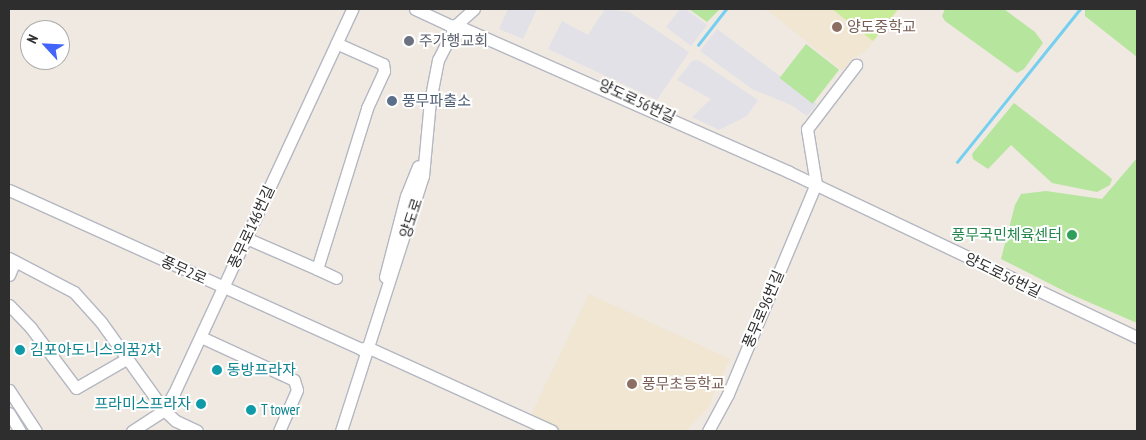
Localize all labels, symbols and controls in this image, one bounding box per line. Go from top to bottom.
place label: 양도중학교 [847,18,916,36]
north arrow [20,20,70,70]
marker: 양도중학교 [831,21,843,33]
text: N [23,32,42,46]
place label: 주가행교회 [419,32,488,50]
marker: 주가행교회 [403,35,415,47]
street label: 양도로56번길 [596,75,678,127]
place label: 풍무파출소 [402,92,471,110]
marker: 풍무파출소 [386,95,398,107]
street label: 풍무로146번길 [224,183,278,271]
street label: 양도로 [396,196,426,240]
place label: 풍무국민체육센터 [952,226,1062,244]
marker: 풍무국민체육센터 [1066,229,1078,241]
street label: 양도로56번길 [962,249,1044,301]
street label: 풍무2로 [158,252,210,288]
street label: 풍무로96번길 [739,268,787,350]
place label: 김포아도니스의꿈2차 [30,341,161,359]
marker: 김포아도니스의꿈2차 [14,344,26,356]
place label: 동방프라자 [227,361,296,379]
marker: 동방프라자 [211,364,223,376]
place label: 풍무초등학교 [642,375,725,393]
marker: 풍무초등학교 [626,378,638,390]
place label: 프라미스프라자 [94,395,191,413]
marker: 프라미스프라자 [195,398,207,410]
place label: T tower [261,401,300,419]
marker: T tower [245,404,257,416]

